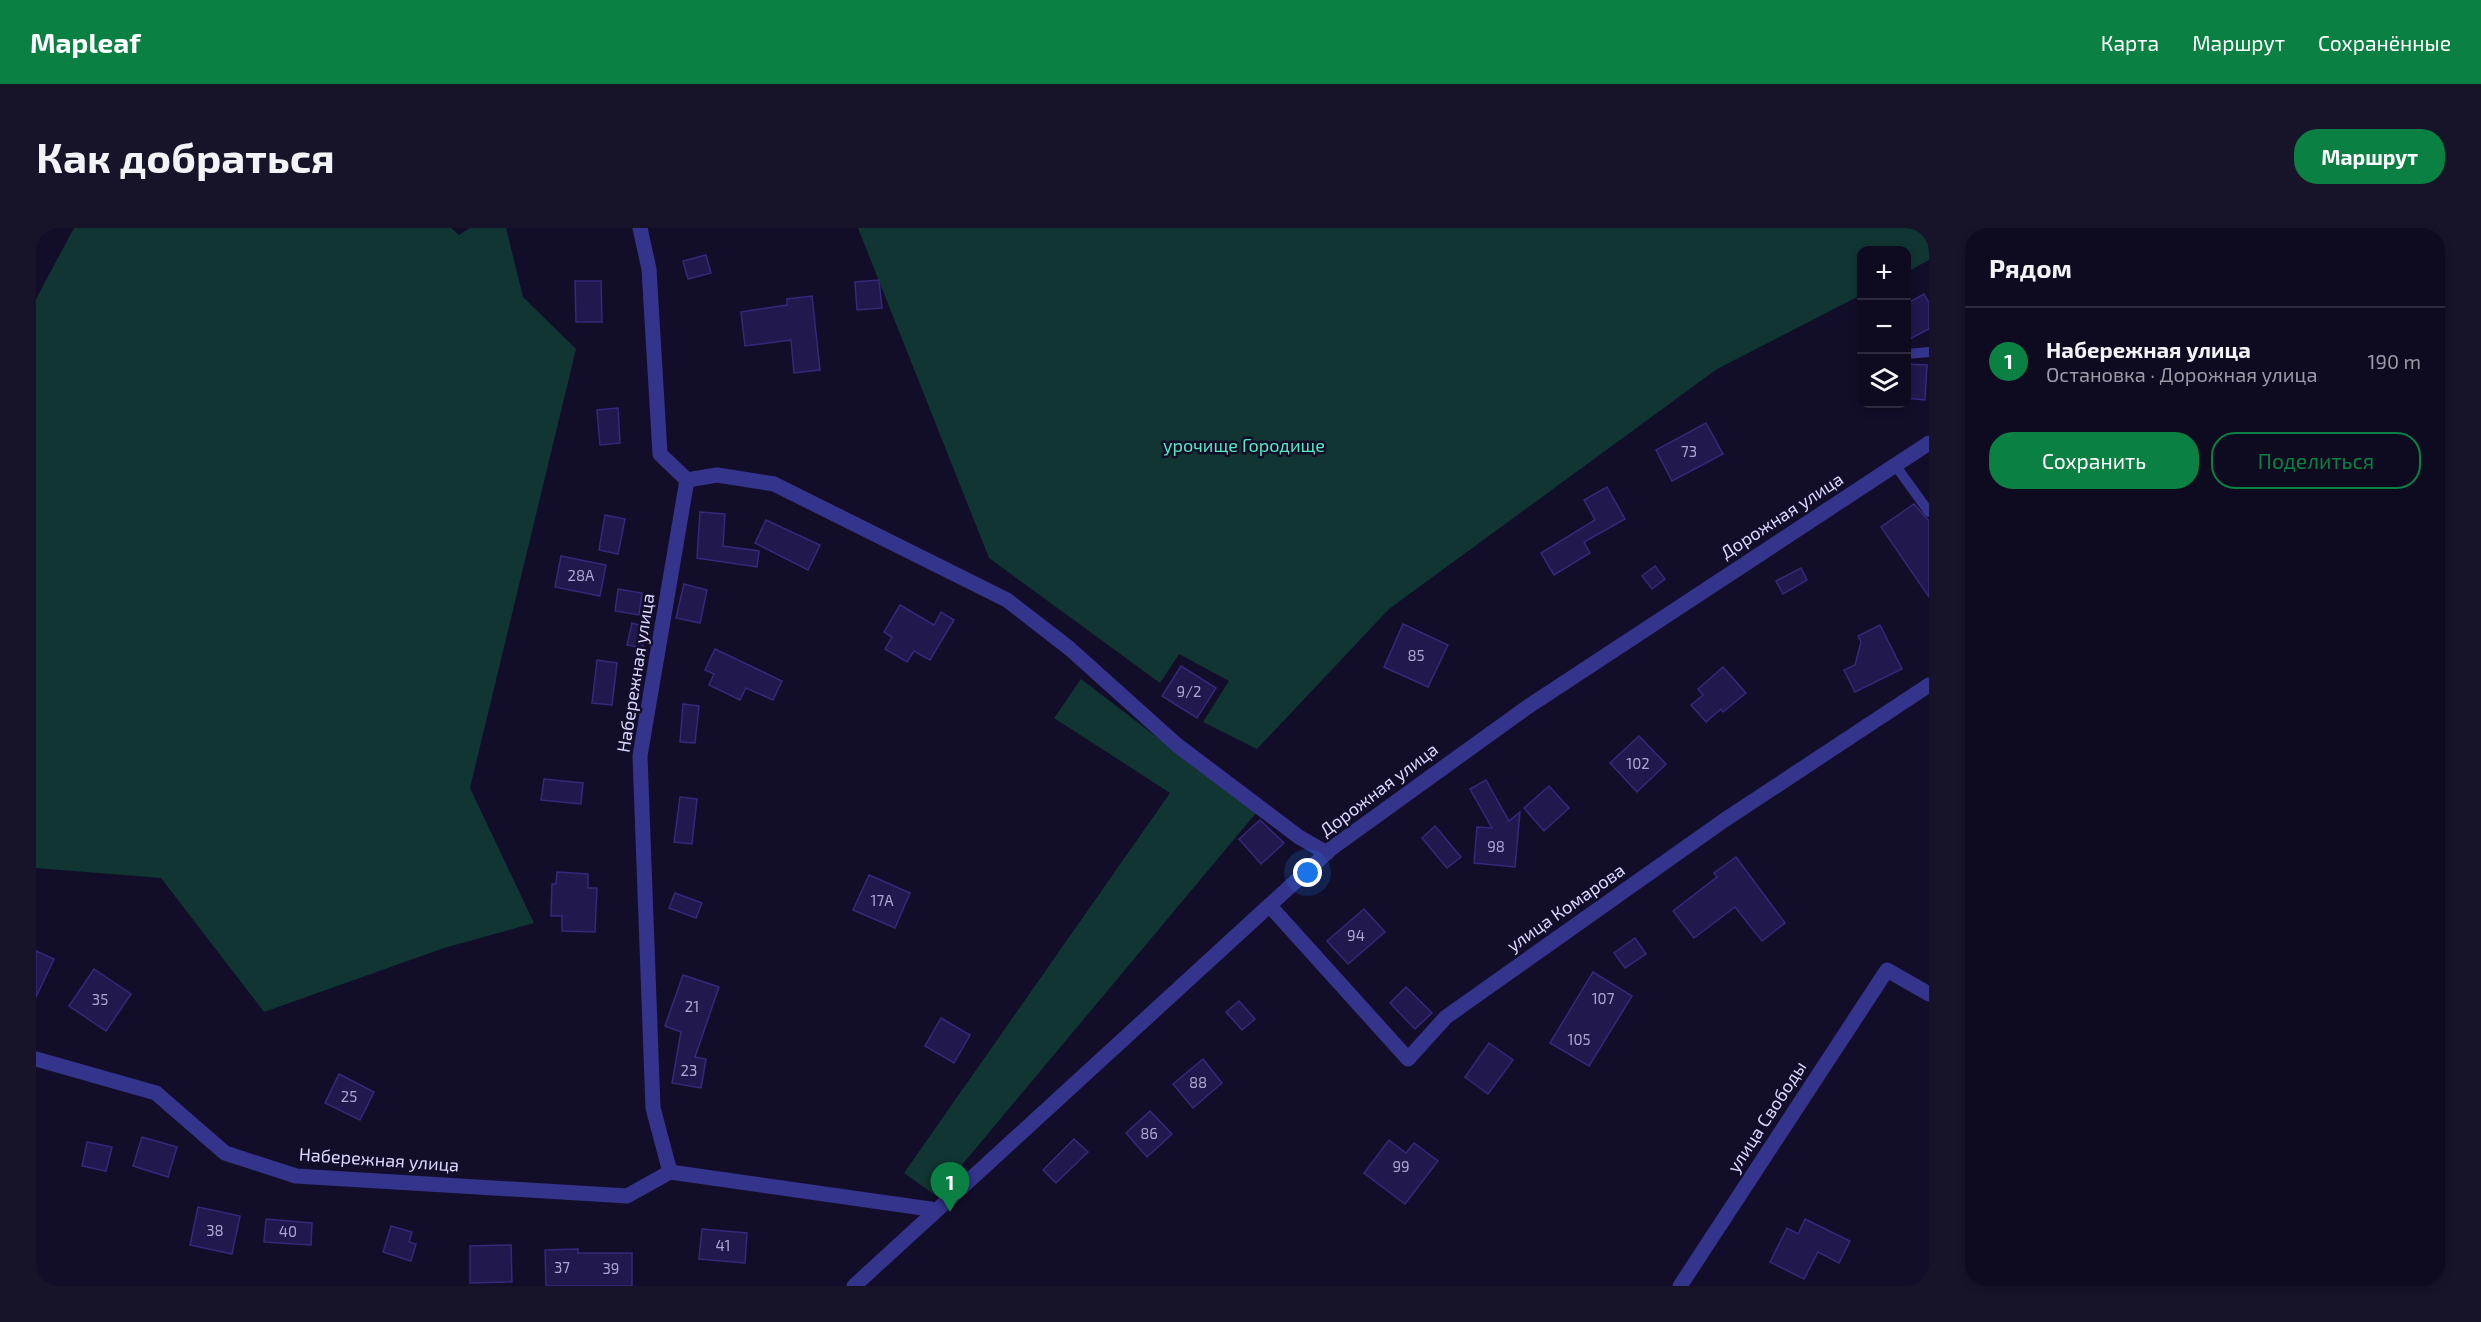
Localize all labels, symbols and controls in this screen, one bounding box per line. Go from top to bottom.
text: Mapleaf [30,25,141,59]
text: Карта [2101,30,2159,55]
text: Маршрут [2192,30,2285,55]
text: Сохранённые [2318,30,2451,55]
button: Маршрут [2294,129,2445,184]
text: Как добраться [36,131,335,181]
map controls [1857,246,1911,408]
button: + [1857,246,1911,300]
text: Рядом [1989,252,2072,283]
button: − [1857,300,1911,354]
text: Набережная улица [2046,336,2251,362]
text: 1 [2004,349,2013,373]
text: 190 m [2368,349,2421,373]
button: layers [1857,354,1911,408]
text: Остановка · Дорожная улица [2046,362,2317,386]
button: Сохранить [1989,432,2199,489]
button: Поделиться [2211,432,2421,489]
park label: урочище Городище [1163,434,1325,456]
house number: 73 [1681,442,1697,460]
street label: Дорожная улица [1716,467,1847,563]
house number: 28А [568,566,595,584]
street label: Набережная улица [612,592,658,754]
house number: 85 [1407,646,1425,664]
house number: 9/2 [1177,682,1201,700]
street label: Дорожная улица [1315,738,1442,841]
house number: 102 [1626,754,1650,772]
house number: 98 [1487,837,1505,855]
your location [1293,858,1322,887]
street label: улица Комарова [1502,858,1629,956]
house number: 17А [871,891,894,909]
house number: 94 [1347,926,1365,944]
house number: 107 [1592,989,1615,1007]
house number: 35 [92,990,108,1008]
house number: 21 [685,997,699,1015]
house number: 105 [1567,1030,1591,1048]
street label: улица Свободы [1722,1056,1810,1176]
house number: 23 [681,1061,697,1079]
house number: 88 [1189,1073,1207,1091]
house number: 25 [341,1087,357,1105]
house number: 86 [1140,1124,1158,1142]
street label: Набережная улица [298,1142,460,1176]
house number: 99 [1392,1157,1410,1175]
pin: 1 [930,1162,970,1212]
house number: 38 [206,1221,224,1239]
house number: 40 [279,1222,297,1240]
house number: 41 [715,1236,731,1254]
house number: 37 [554,1258,570,1276]
house number: 39 [603,1259,619,1277]

